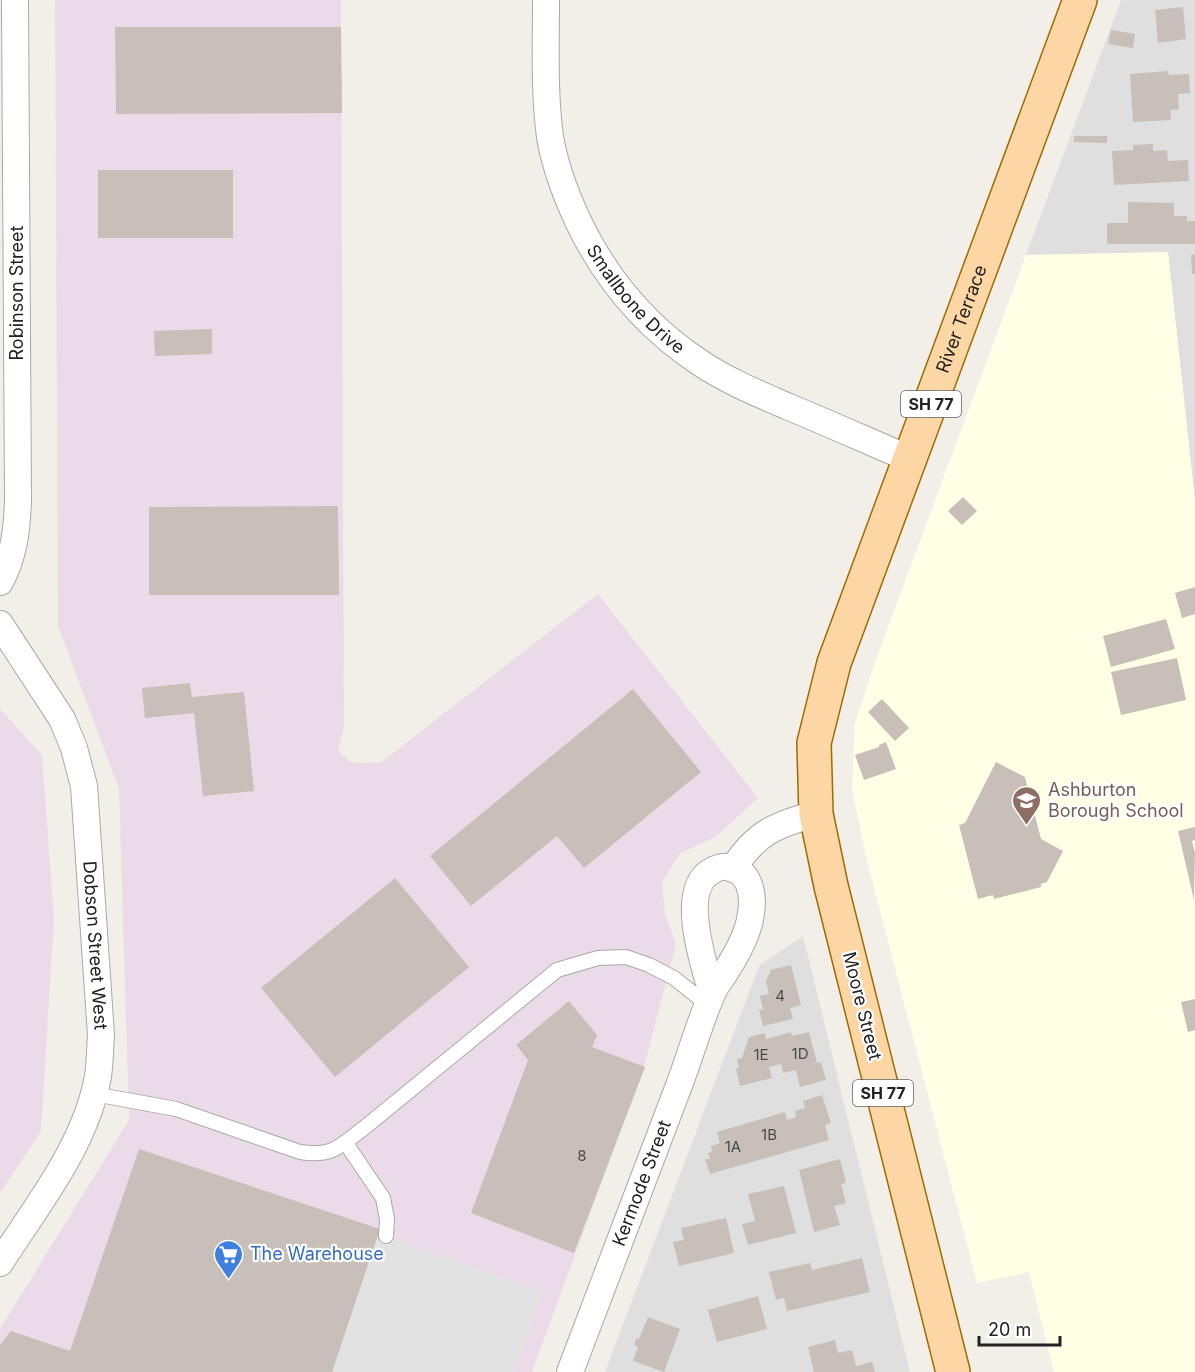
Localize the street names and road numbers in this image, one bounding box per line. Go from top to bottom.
street label: Robinson Street [6,225,27,360]
street label: Smallbone Drive [583,241,689,358]
street label: River Terrace [932,262,991,376]
road number: SH 77 [901,391,961,417]
street label: Dobson Street West [79,860,112,1031]
street label: Moore Street [839,950,886,1062]
road number: SH 77 [853,1080,913,1106]
street label: Kermode Street [608,1117,675,1249]

